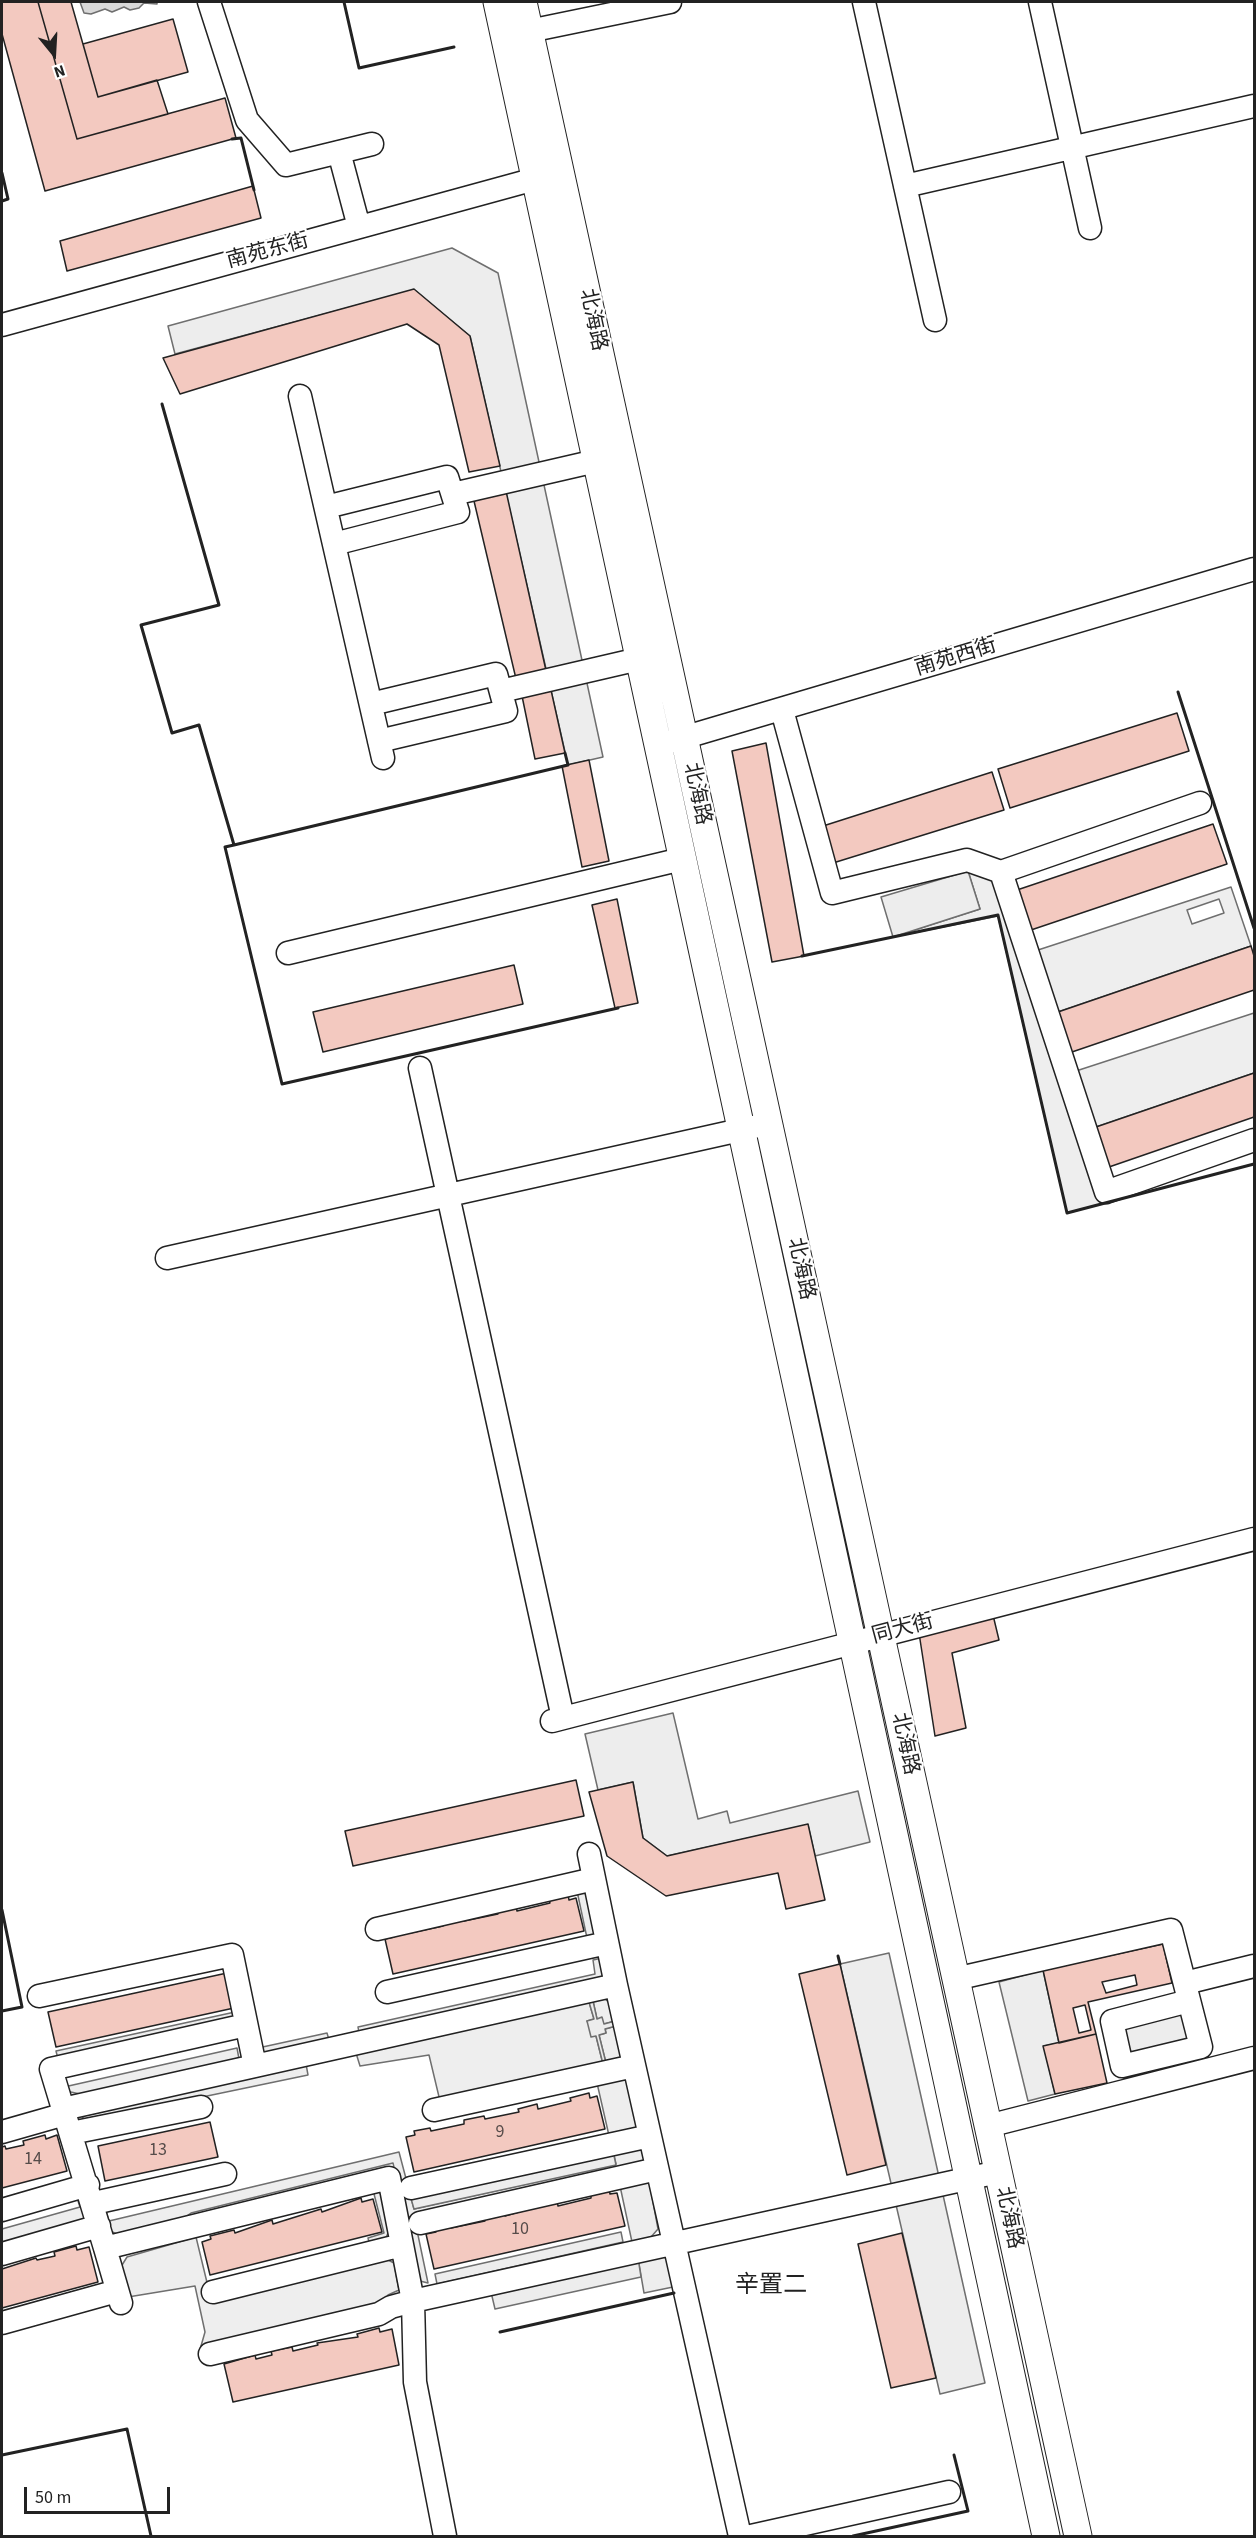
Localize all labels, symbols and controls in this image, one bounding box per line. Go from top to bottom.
north arrow [24,24,84,84]
text: N [51,59,68,83]
street label: 南苑东街 [224,229,312,275]
street label: 北海路 [573,287,611,353]
street label: 南苑西街 [912,634,1000,682]
street label: 北海路 [677,761,715,827]
street label: 北海路 [781,1236,819,1302]
street label: 同大街 [869,1610,937,1650]
street label: 北海路 [885,1711,923,1777]
house number: 9 [496,2122,504,2144]
house number: 13 [149,2140,167,2162]
house number: 14 [24,2149,42,2171]
street label: 北海路 [989,2185,1027,2251]
house number: 10 [511,2219,529,2241]
district label: 辛置二 [735,2273,807,2301]
scale bar [27,2475,172,2513]
text: 50 m [35,2485,71,2510]

